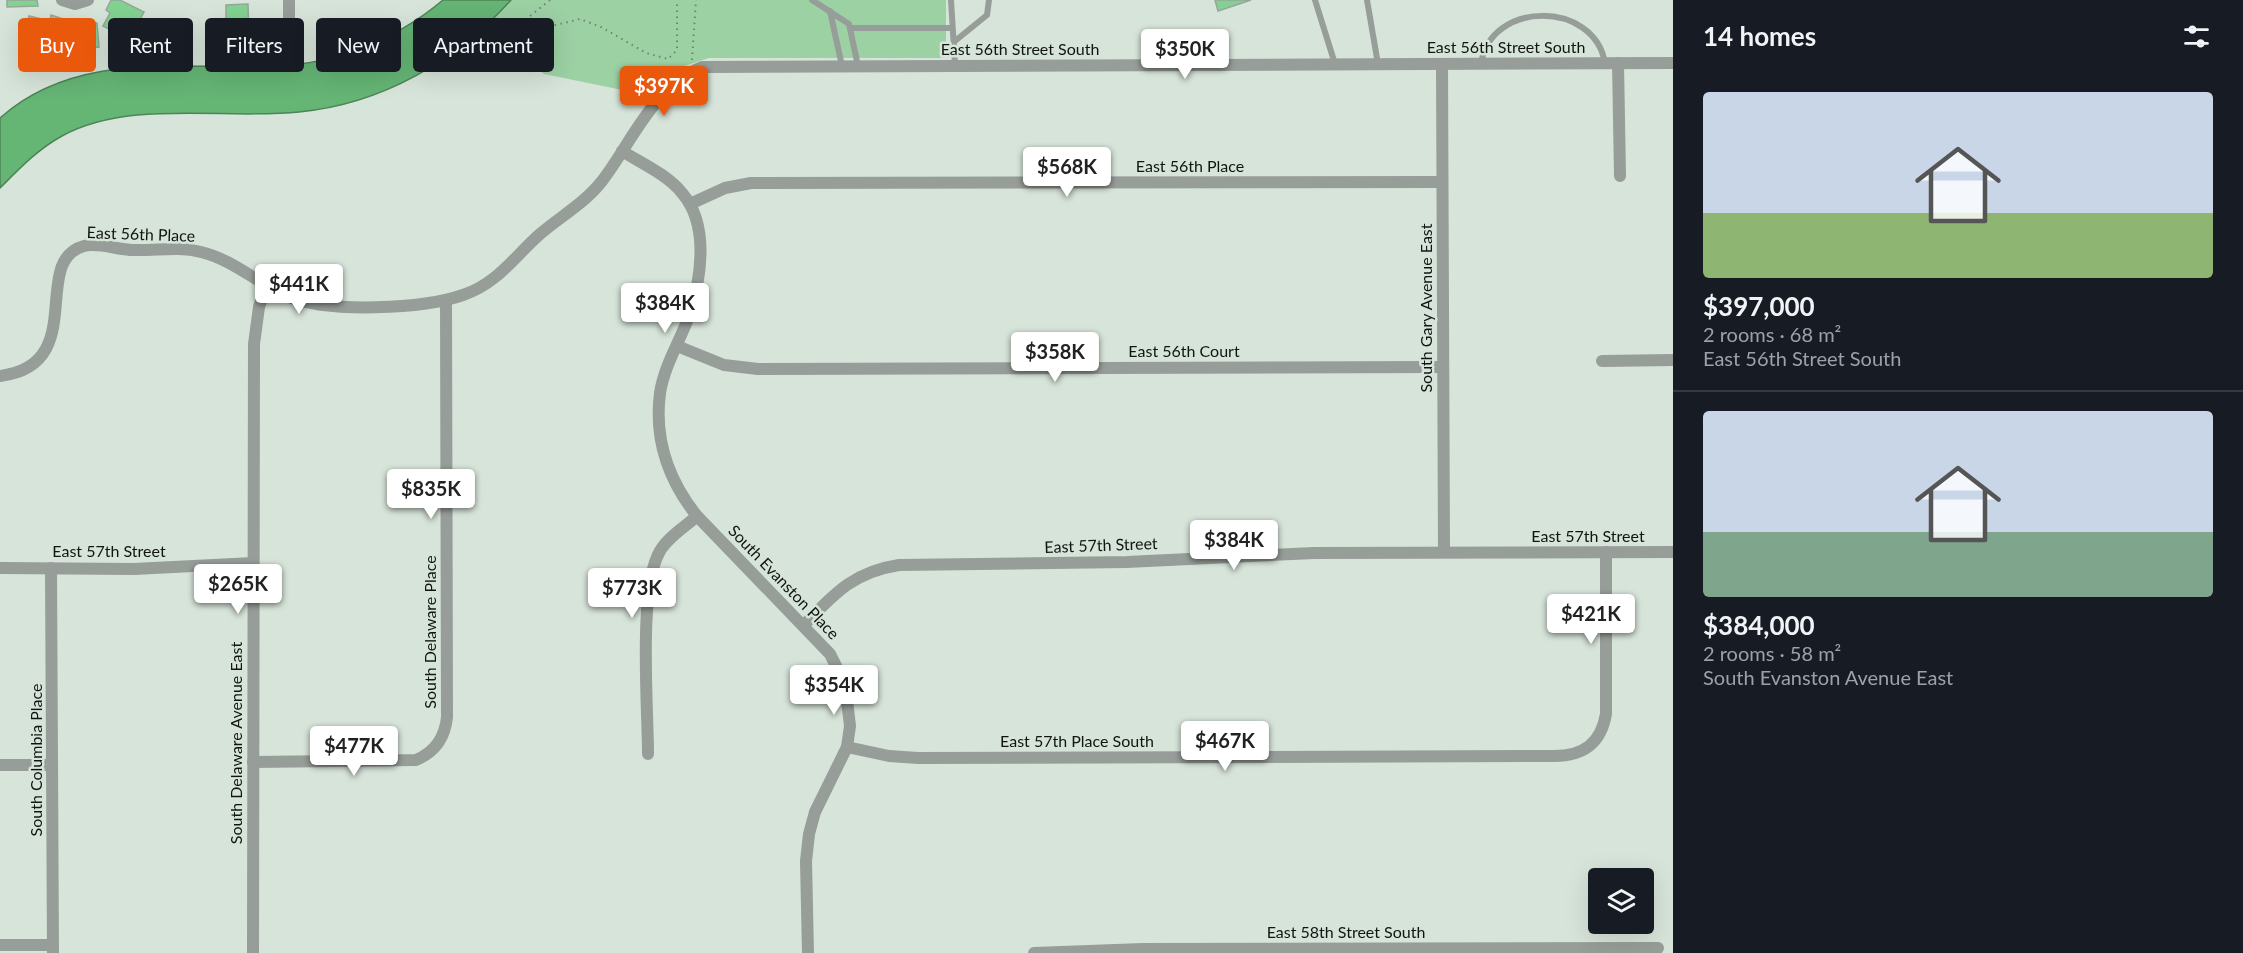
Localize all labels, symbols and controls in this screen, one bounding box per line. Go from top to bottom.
chip: Buy [18,18,96,72]
chip: Rent [108,18,193,72]
chip: Filters [205,18,304,72]
chip: New [316,18,401,72]
chip: Apartment [413,18,554,72]
text: 14 homes [1703,20,1816,52]
icon: filters [2180,20,2213,53]
pin: $350K [1143,29,1227,80]
text: $350K [1155,36,1215,60]
street label: East 56th Street South [1427,37,1585,56]
street label: East 56th Street South [941,39,1099,58]
pin: $397K [622,66,706,117]
text: $397K [634,73,694,97]
icon: home [1904,131,2012,239]
pin: $568K [1025,147,1109,198]
text: $568K [1037,154,1097,178]
street label: East 56th Place [1136,156,1244,175]
street label: East 56th Place [87,222,196,245]
street label: South Gary Avenue East [1416,223,1435,393]
pin: $441K [257,264,341,315]
text: $441K [269,271,329,295]
pin: $384K [623,283,707,334]
text: $384K [635,290,695,314]
text: $397,000 [1703,290,1815,322]
text: 2 rooms · 68 m² [1703,322,1841,346]
pin: $358K [1013,332,1097,383]
text: $358K [1025,339,1085,363]
street label: East 56th Court [1128,341,1240,360]
text: East 56th Street South [1703,346,1901,370]
icon: home [1904,450,2012,558]
pin: $835K [389,469,473,520]
text: $835K [401,476,461,500]
pin: $384K [1192,520,1276,571]
street label: South Evanston Place [725,521,844,643]
street label: East 57th Street [1531,526,1645,545]
text: $384K [1204,527,1264,551]
street label: East 57th Street [1044,533,1158,556]
street label: East 57th Street [52,541,166,560]
street label: South Delaware Place [420,555,439,709]
pin: $265K [196,564,280,615]
pin: $773K [590,568,674,619]
text: $265K [208,571,268,595]
text: $773K [602,575,662,599]
pin: $421K [1549,594,1633,645]
text: $421K [1561,601,1621,625]
text: $384,000 [1703,609,1815,641]
text: 2 rooms · 58 m² [1703,641,1841,665]
street label: South Delaware Avenue East [226,642,245,844]
pin: $354K [792,665,876,716]
text: South Evanston Avenue East [1703,665,1953,689]
text: $354K [804,672,864,696]
street label: South Columbia Place [26,684,45,836]
pin: $467K [1183,721,1267,772]
pin: $477K [312,726,396,777]
text: $467K [1195,728,1255,752]
street label: East 57th Place South [1000,731,1154,750]
text: $477K [324,733,384,757]
map controls [1588,868,1654,934]
button: layers [1588,868,1654,934]
street label: East 58th Street South [1267,922,1425,941]

